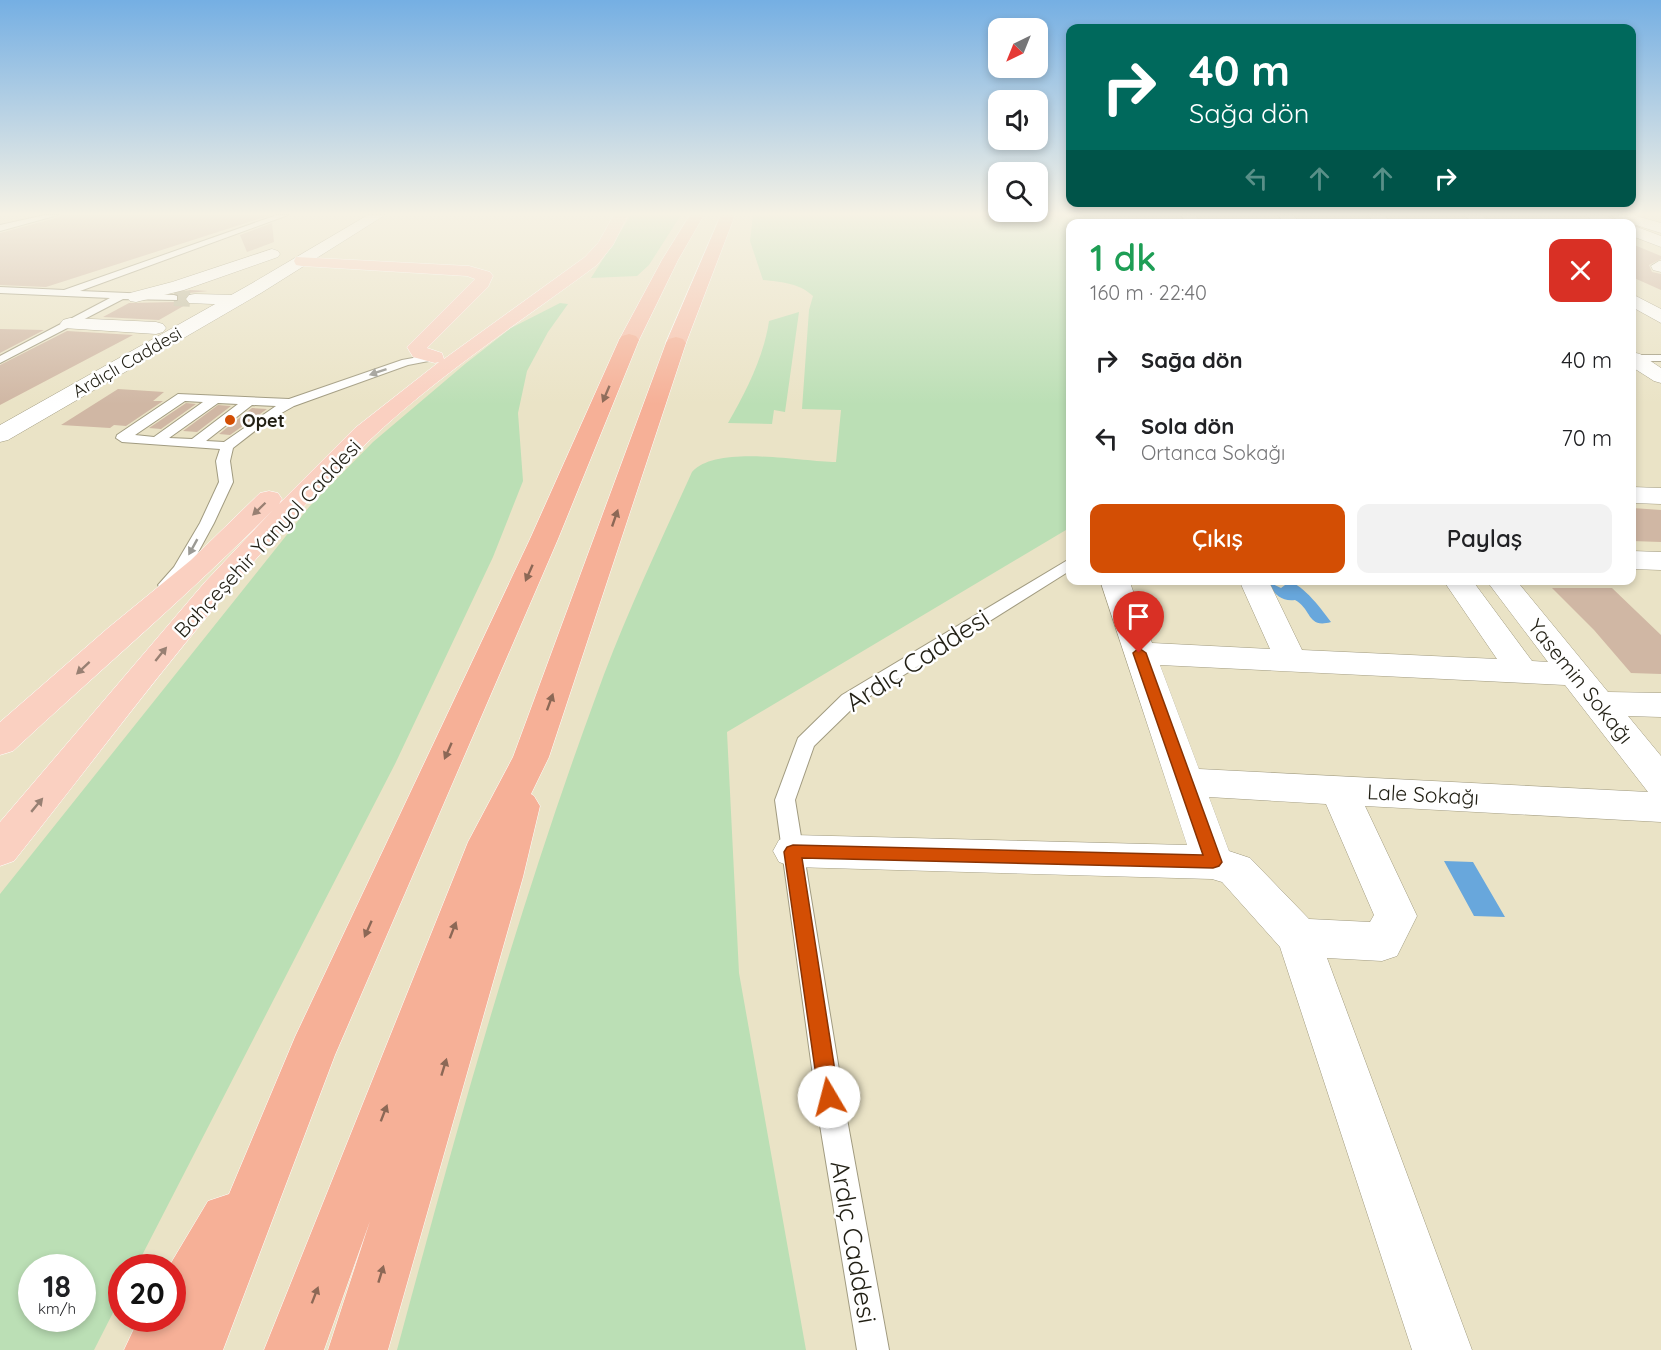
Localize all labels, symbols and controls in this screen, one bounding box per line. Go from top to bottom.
north arrow [988,18,1048,78]
map controls [988,18,1048,222]
text: 40 m [1189,44,1290,97]
icon: right [1090,48,1168,126]
button: sound [988,90,1048,150]
text: Sağa dön [1189,96,1309,130]
button: search [988,162,1048,222]
icon: left [1240,162,1273,195]
icon: ahead [1303,162,1336,195]
icon: ahead [1366,162,1399,195]
icon: right [1429,162,1462,195]
text: 1 dk [1090,235,1156,280]
button: close [1549,239,1612,302]
text: 160 m · 22:40 [1090,280,1207,305]
street label: Ardıçlı Caddesi [68,322,186,402]
icon: right [1090,344,1123,377]
text: Sağa dön [1141,346,1243,374]
text: 40 m [1561,346,1612,374]
one-way arrow [369,367,387,377]
one-way arrow [601,385,610,403]
place label: Opet [242,409,285,432]
text: Sola dön [1141,412,1234,440]
marker: Opet [223,413,237,427]
icon: left [1090,422,1123,455]
text: 70 m [1562,424,1612,452]
street label: Bahçeşehir Yanyol Caddesi [168,433,366,643]
text: Ortanca Sokağı [1141,440,1285,465]
one-way arrow [252,502,266,516]
button: Çıkış [1090,504,1345,573]
button: Paylaş [1357,504,1612,573]
one-way arrow [611,509,621,527]
one-way arrow [188,539,199,555]
one-way arrow [524,565,533,582]
pin [1113,591,1164,653]
icon: arrive [1122,600,1155,633]
street label: Ardıç Caddesi [839,601,995,719]
street label: Yasemin Sokağı [1523,613,1639,749]
one-way arrow [155,646,168,662]
one-way arrow [75,661,90,675]
one-way arrow [546,693,556,711]
one-way arrow [444,742,453,759]
street label: Lale Sokağı [1366,778,1480,810]
one-way arrow [31,797,44,813]
one-way arrow [363,920,373,938]
one-way arrow [448,921,458,939]
one-way arrow [440,1058,449,1076]
position arrow [797,1065,861,1129]
one-way arrow [380,1104,389,1122]
street label: Ardıç Caddesi [823,1158,885,1326]
speed limit sign: 20 [108,1254,186,1332]
one-way arrow [377,1265,386,1283]
text: 18 [43,1267,71,1305]
one-way arrow [311,1286,320,1304]
text: km/h [38,1299,76,1318]

